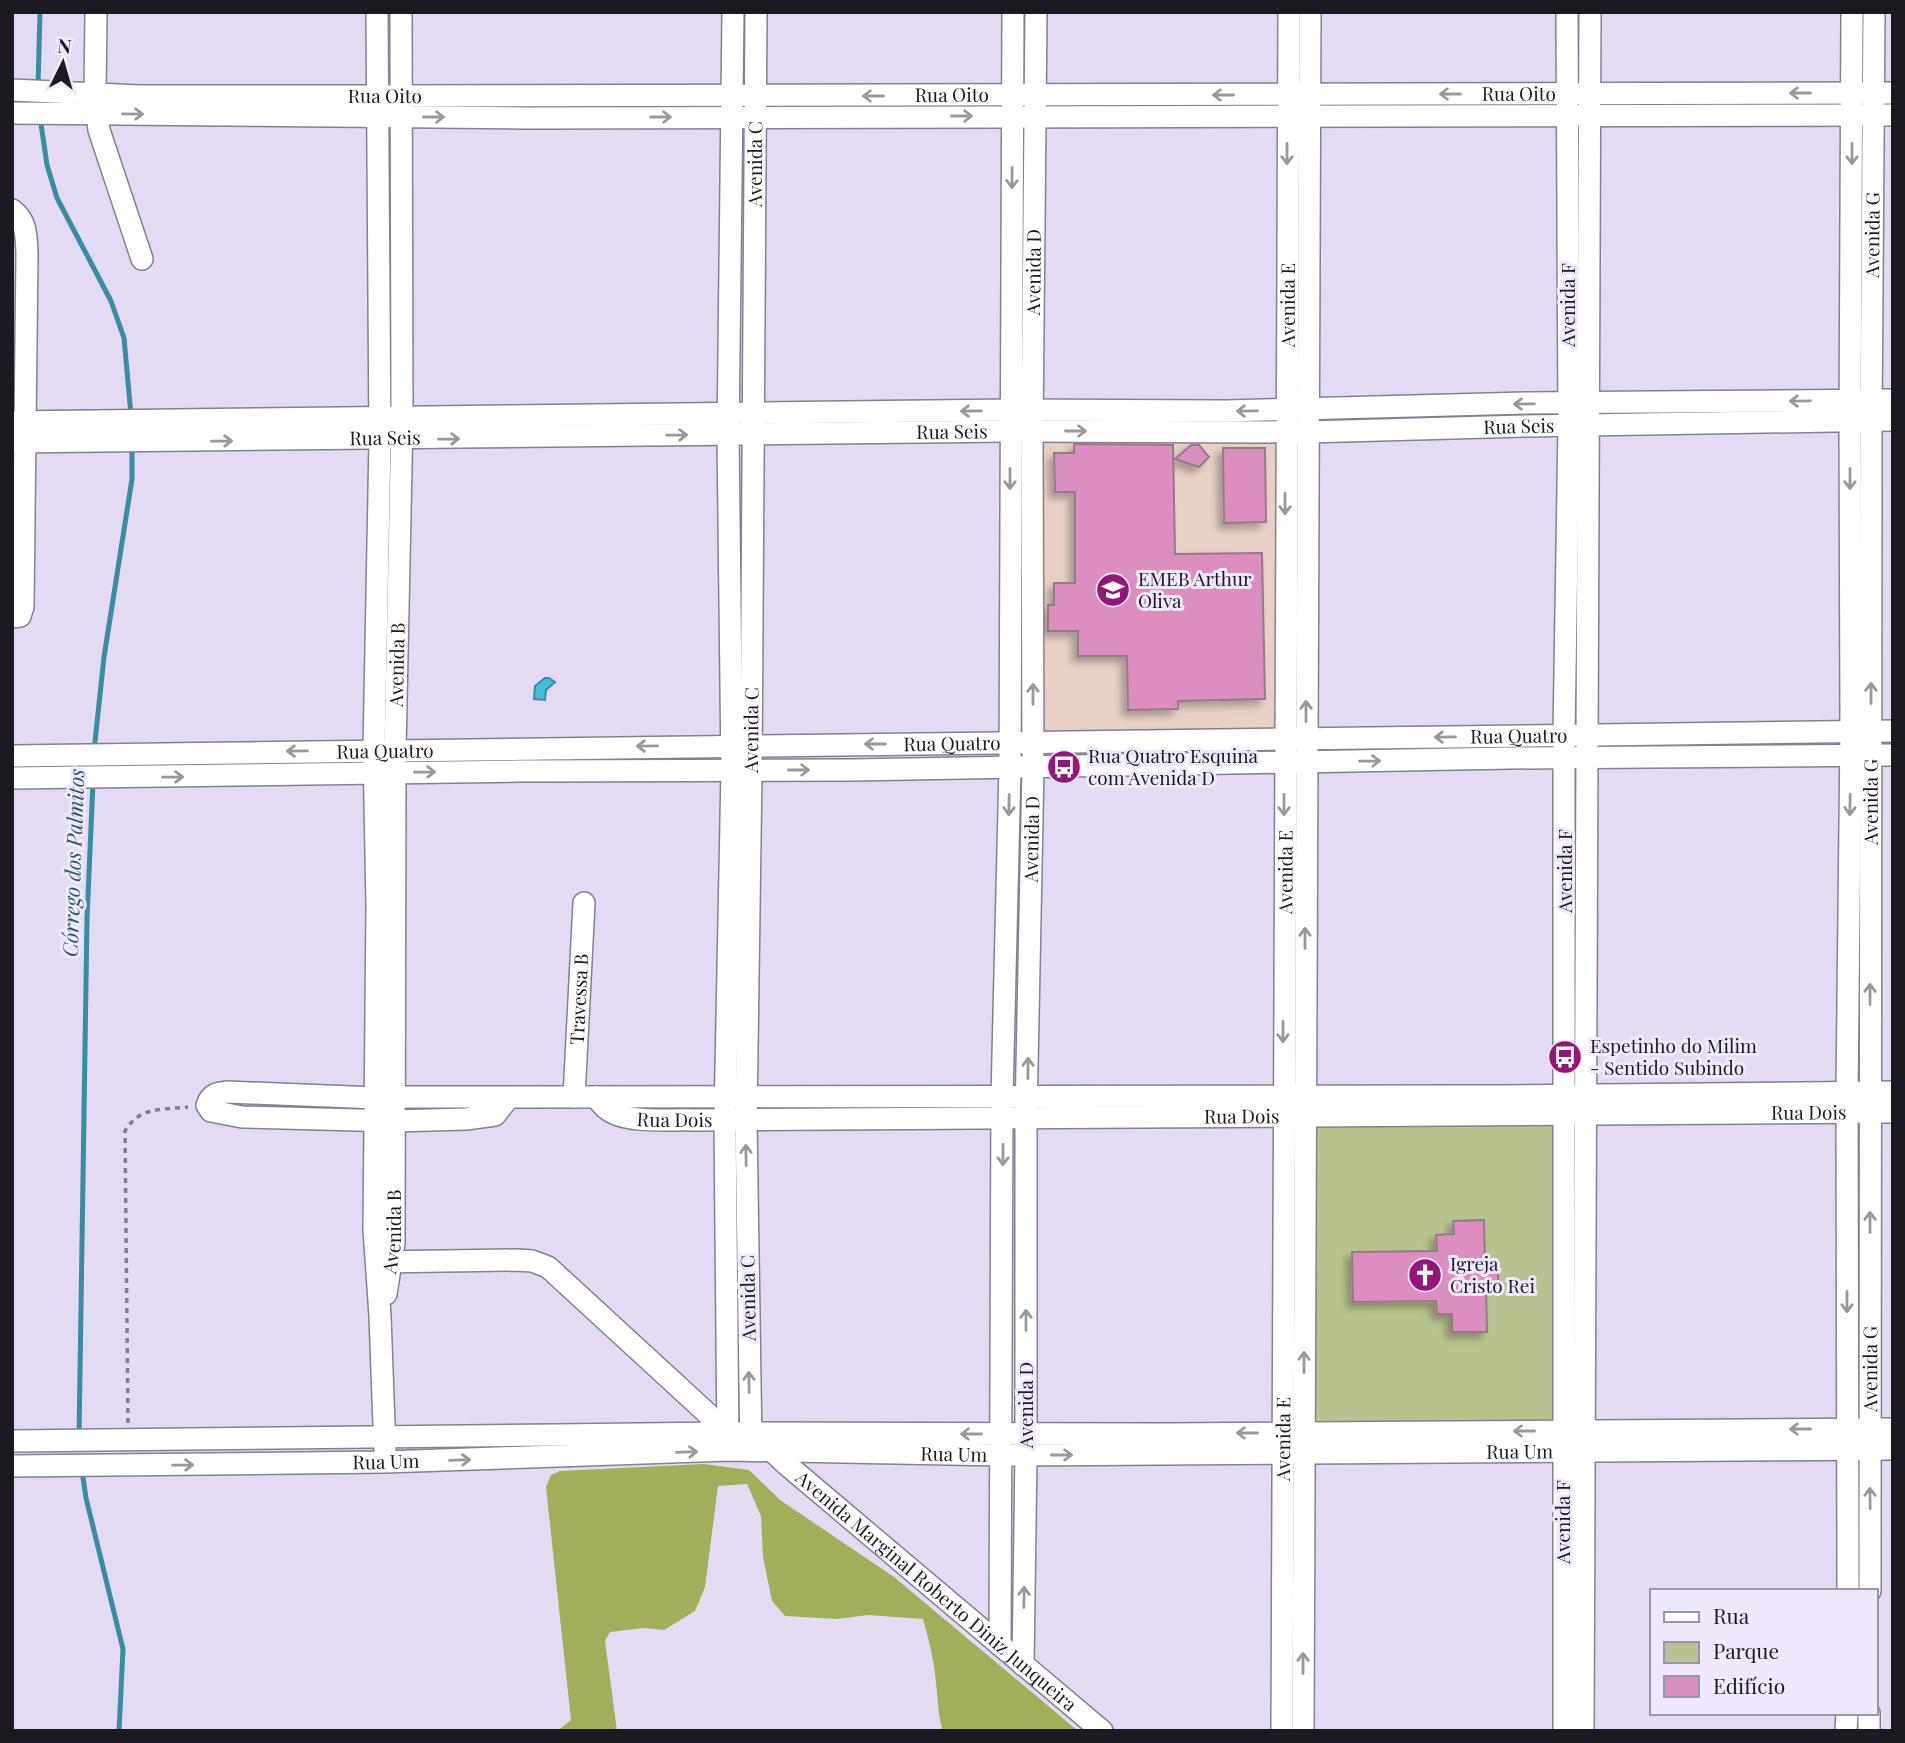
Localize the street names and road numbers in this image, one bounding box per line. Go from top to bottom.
street label: Rua Oito [1482,80,1556,106]
street label: Rua Oito [915,81,989,107]
street label: Rua Oito [348,82,422,108]
street label: Avenida C [741,121,767,208]
street label: Avenida G [1858,192,1885,279]
street label: Avenida D [1019,229,1046,316]
street label: Avenida E [1274,263,1300,348]
street label: Avenida F [1554,263,1580,348]
street label: Rua Seis [1483,412,1555,439]
street label: Rua Seis [916,417,988,444]
street label: Rua Seis [349,423,421,450]
street label: Avenida B [382,622,410,708]
street label: Avenida C [737,687,764,774]
street label: Rua Quatro [1470,721,1568,749]
street label: Rua Quatro [903,729,1001,756]
street label: Rua Quatro [336,736,434,764]
street label: Avenida G [1857,759,1883,846]
street label: Avenida D [1017,796,1044,884]
street label: Avenida F [1551,829,1577,914]
street label: Avenida E [1271,830,1298,915]
street label: Travessa B [563,953,593,1045]
street label: Rua Dois [1771,1098,1847,1125]
street label: Rua Dois [1204,1102,1280,1129]
street label: Rua Dois [636,1105,713,1132]
street label: Avenida B [375,1189,406,1276]
street label: Avenida C [733,1255,761,1342]
street label: Avenida G [1856,1326,1882,1413]
street label: Avenida D [1012,1362,1038,1449]
street label: Avenida E [1269,1397,1295,1482]
street label: Rua Um [1486,1437,1553,1464]
street label: Rua Um [920,1440,988,1467]
street label: Rua Um [352,1447,420,1474]
street label: Avenida Marginal Roberto Diniz Junqueira [790,1463,1083,1717]
street label: Avenida F [1549,1480,1575,1565]

